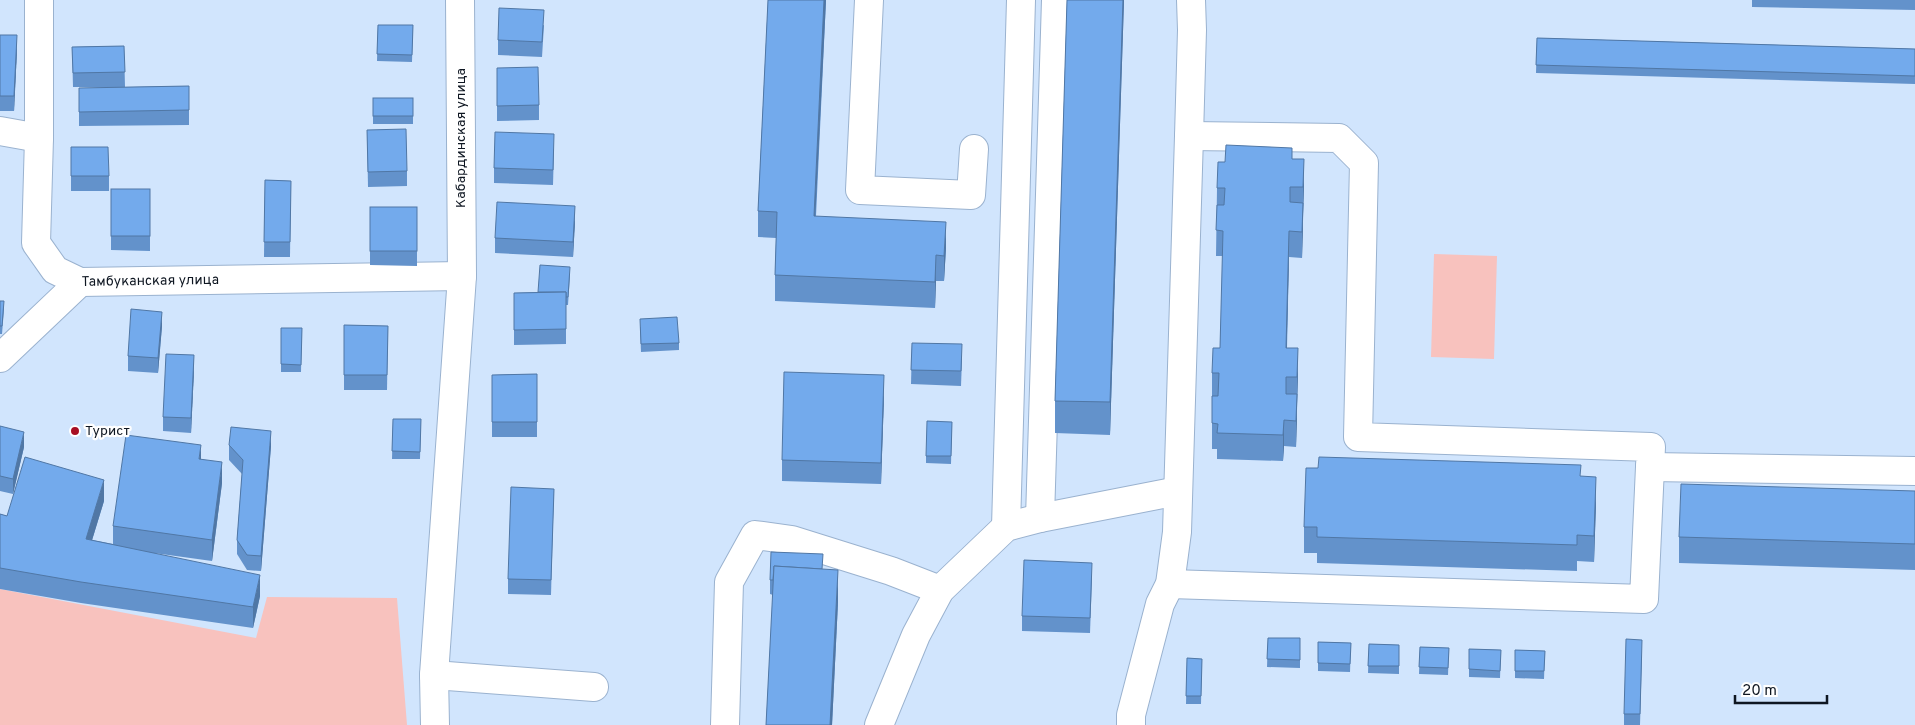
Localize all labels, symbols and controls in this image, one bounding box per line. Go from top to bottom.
street label: Кабардинская улица [453,68,470,208]
street label: Тамбуканская улица [81,271,219,290]
place label: Турист [85,423,130,440]
marker: Турист [69,425,81,437]
scale bar [1735,672,1828,704]
text: 20 m [1742,682,1777,701]

